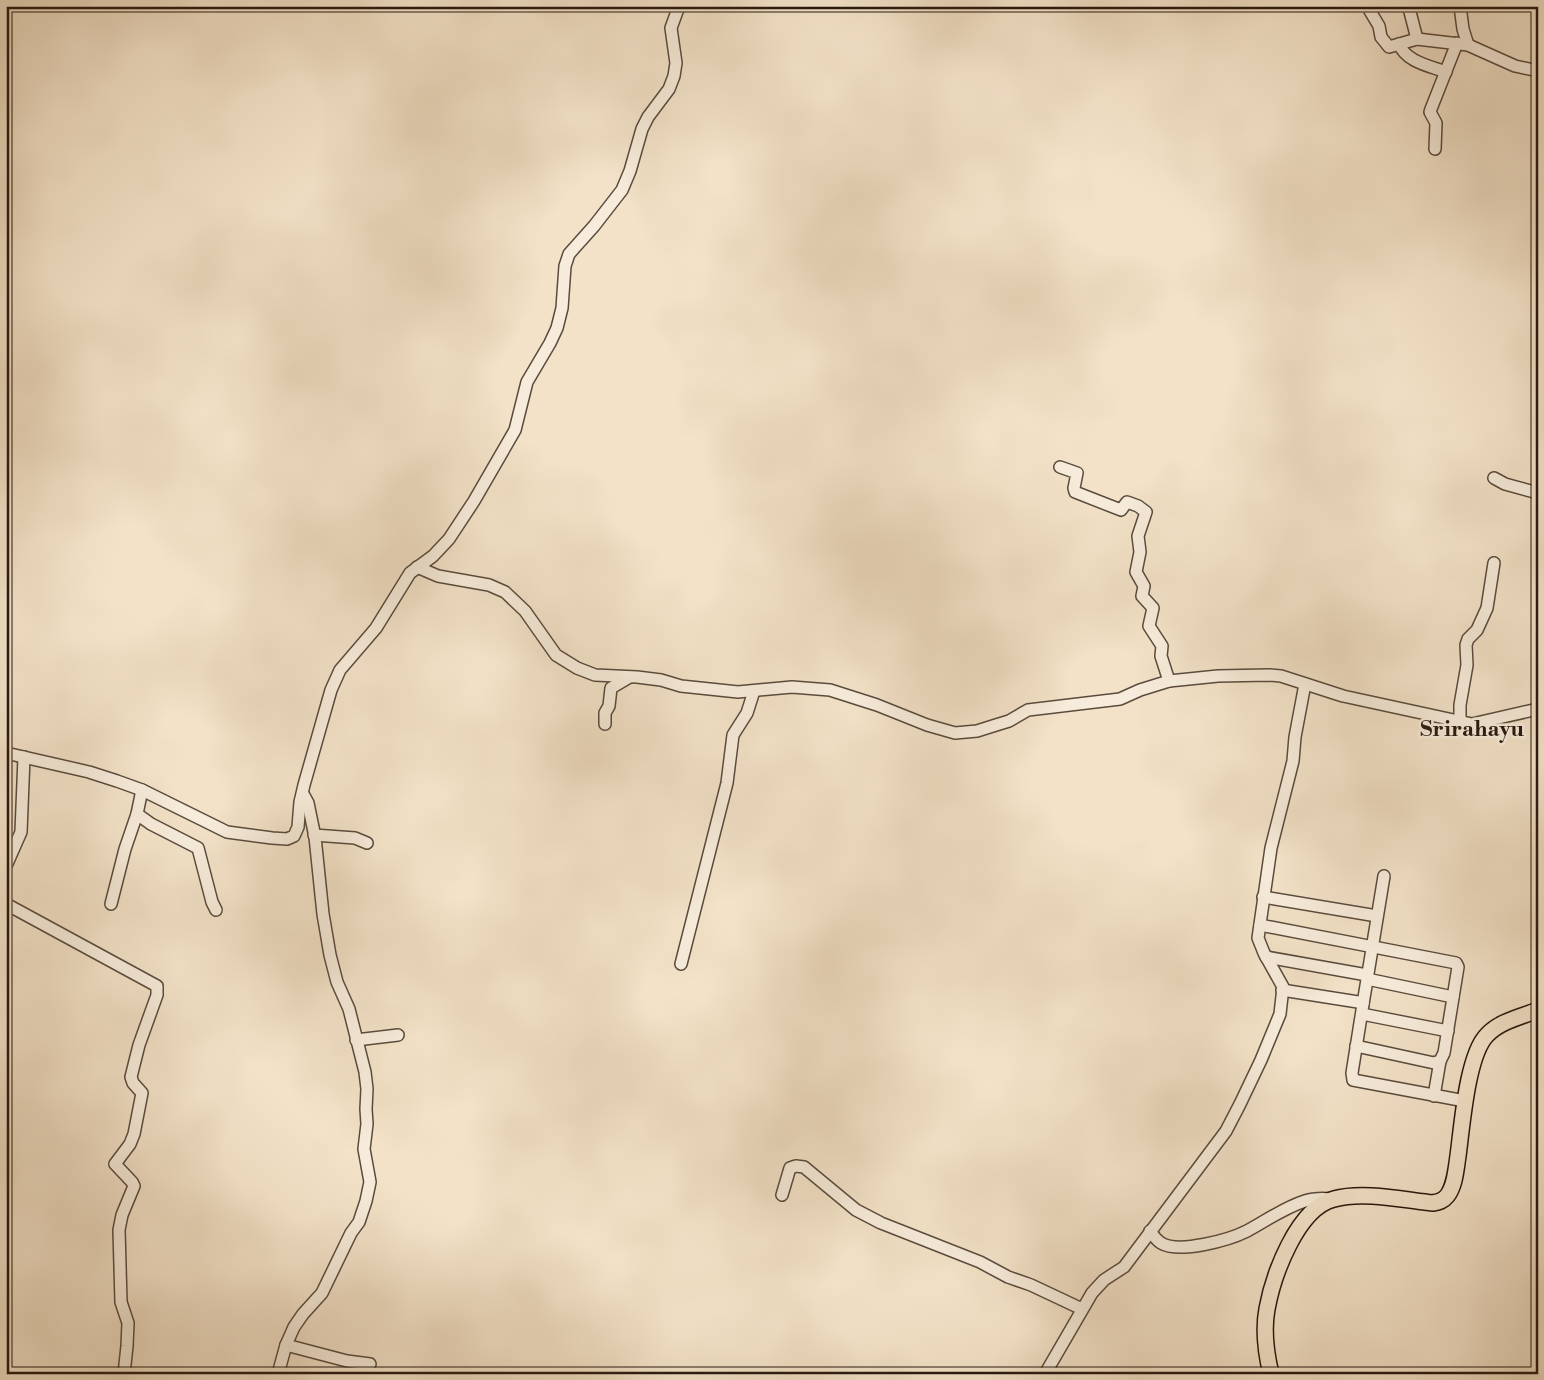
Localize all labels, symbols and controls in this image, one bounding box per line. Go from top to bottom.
district label: Srirahayu [1420,716,1524,743]

